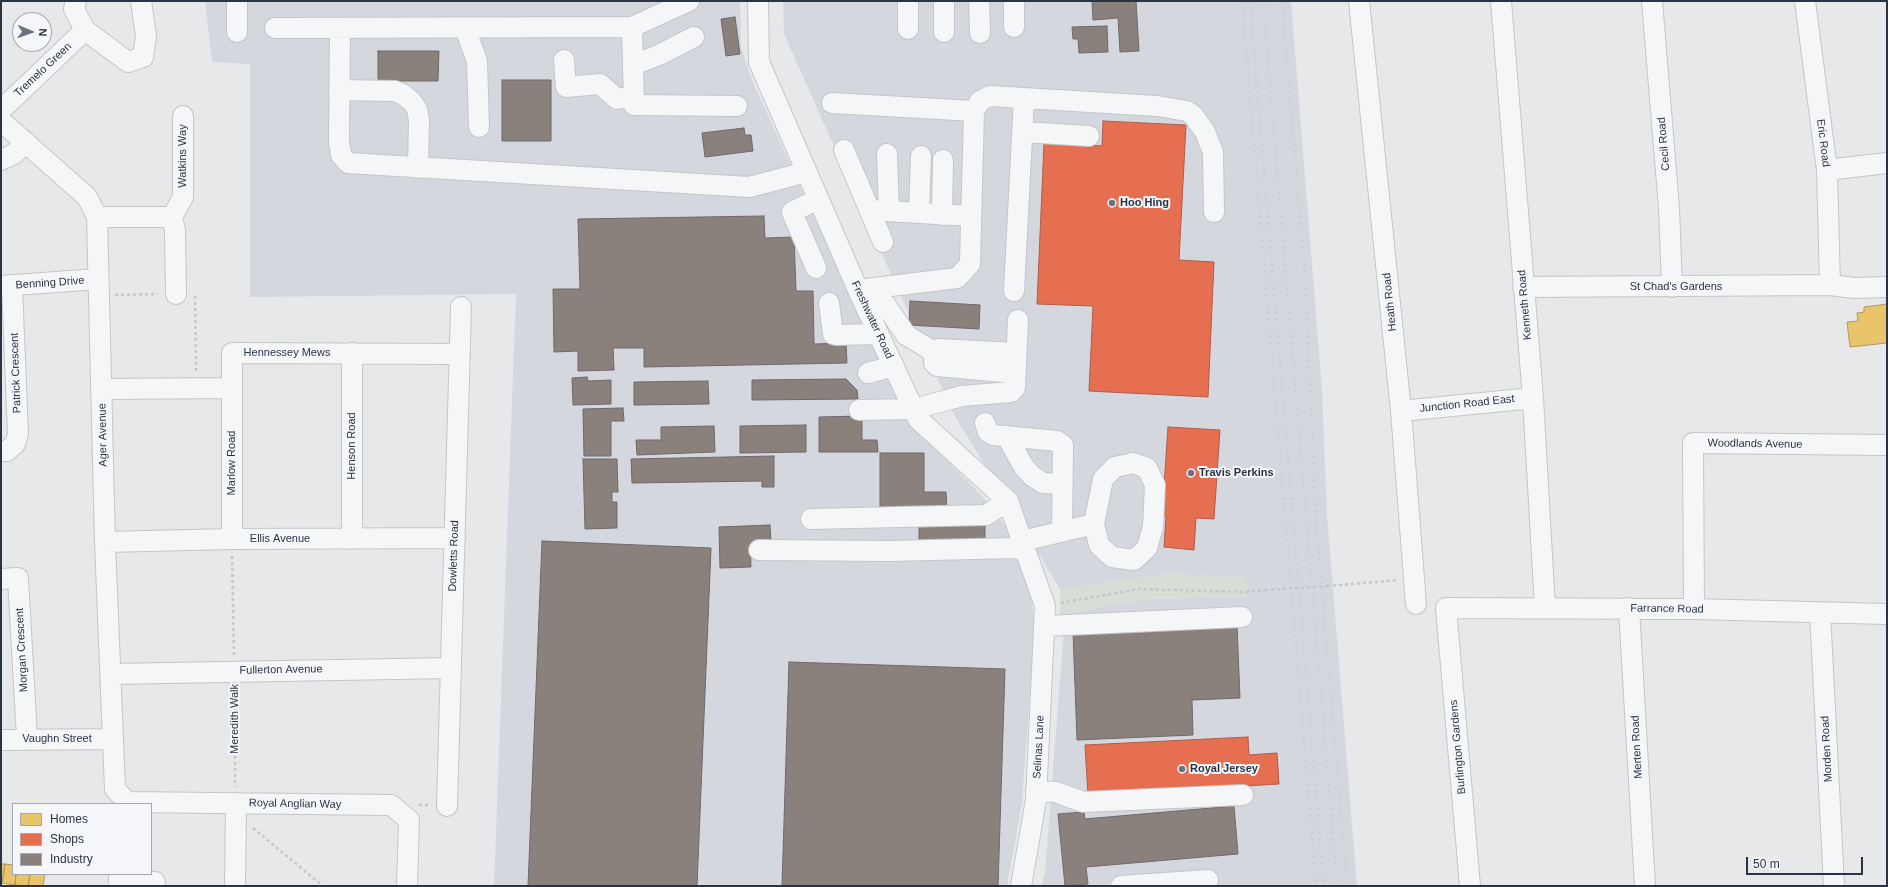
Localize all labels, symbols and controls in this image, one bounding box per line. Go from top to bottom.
north arrow [12,12,52,52]
text: N [37,28,49,37]
street label: Tremelo Green [12,40,74,100]
street label: Cecil Road [1655,117,1673,171]
street label: Eric Road [1814,118,1832,168]
street label: Watkins Way [176,124,190,188]
place label: Hoo Hing [1120,196,1169,210]
marker: Hoo Hing [1107,198,1117,208]
street label: Kenneth Road [1515,269,1535,341]
street label: Heath Road [1380,272,1400,332]
street label: Benning Drive [15,274,85,292]
street label: Freshwater Road [848,279,896,361]
street label: St Chad's Gardens [1630,280,1722,294]
street label: Patrick Crescent [8,332,24,414]
street label: Hennessey Mews [244,346,330,360]
street label: Junction Road East [1419,392,1515,416]
street label: Ager Avenue [96,403,110,467]
street label: Henson Road [345,412,359,480]
street label: Marlow Road [225,431,239,495]
street label: Woodlands Avenue [1707,437,1803,451]
place label: Travis Perkins [1199,466,1274,480]
marker: Travis Perkins [1186,468,1196,478]
street label: Dowletts Road [446,520,462,592]
street label: Ellis Avenue [250,532,310,546]
street label: Farrance Road [1630,602,1704,616]
street label: Morgan Crescent [13,608,31,692]
street label: Fullerton Avenue [239,663,323,677]
street label: Meredith Walk [228,684,242,754]
street label: Burlington Gardens [1447,699,1469,795]
street label: Selinas Lane [1031,715,1047,779]
street label: Merten Road [1629,715,1645,779]
street label: Morden Road [1819,715,1835,783]
street label: Vaughn Street [22,732,92,746]
place label: Royal Jersey [1190,762,1258,776]
marker: Royal Jersey [1177,764,1187,774]
street label: Royal Anglian Way [249,797,341,811]
legend [12,803,152,875]
text: Homes [50,812,88,826]
text: Shops [50,832,84,846]
scale bar [1748,849,1865,875]
text: Industry [50,852,93,866]
text: 50 m [1753,857,1780,871]

